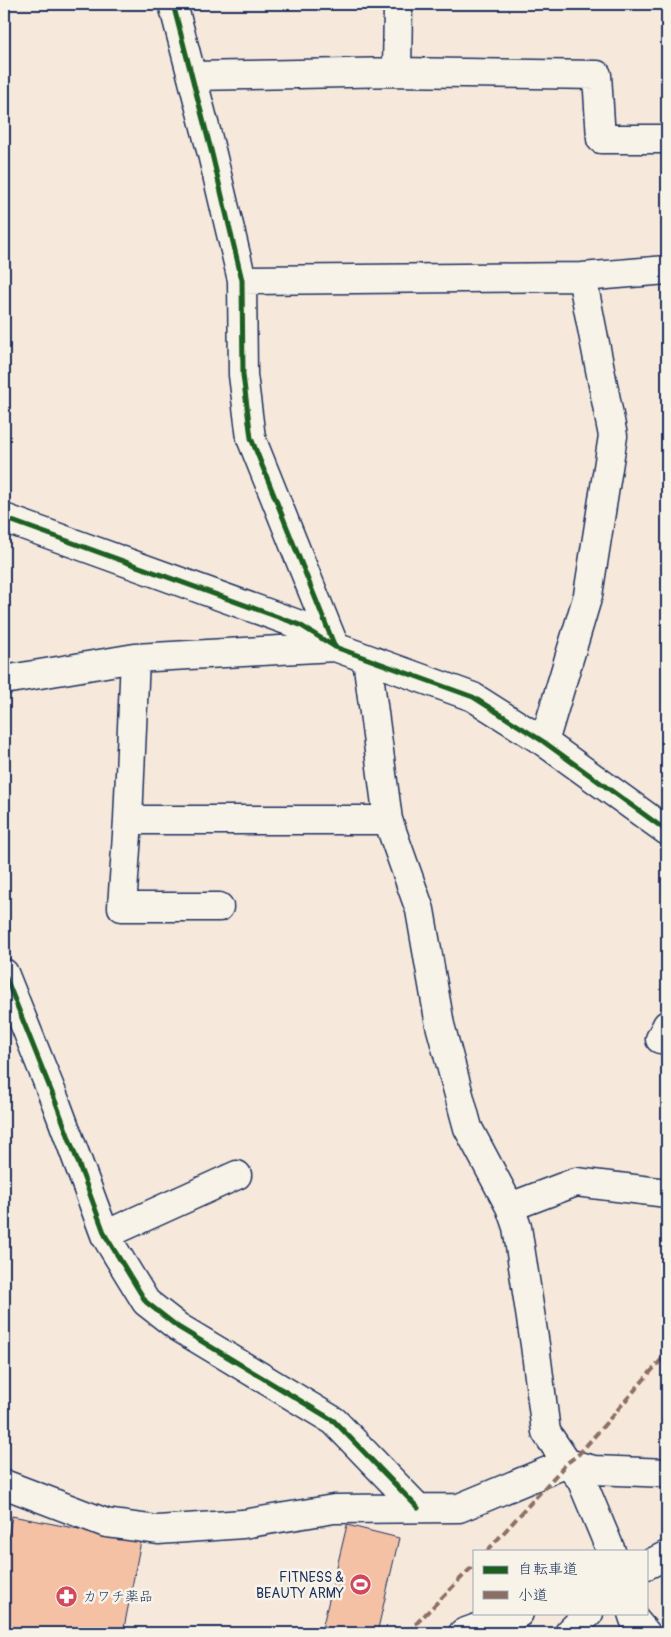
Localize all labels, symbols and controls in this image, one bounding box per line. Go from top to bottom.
legend [473,1550,648,1614]
text: 自転車道 [518,1560,578,1579]
place label: FITNESS & BEAUTY ARMY [256,1569,344,1602]
sports icon: FITNESS & BEAUTY ARMY [348,1573,372,1597]
pharmacy icon: カワチ薬品 [55,1584,79,1608]
text: 小道 [518,1586,548,1605]
place label: カワチ薬品 [83,1588,153,1605]

